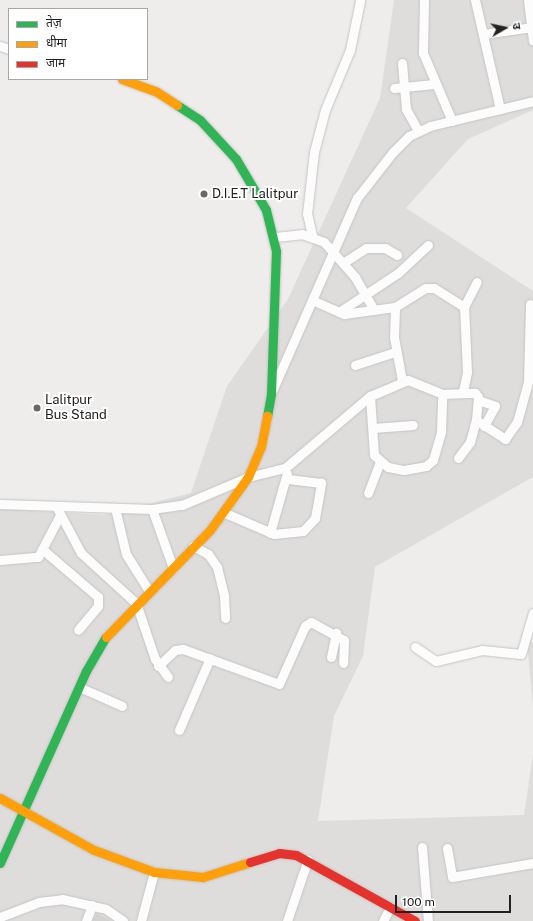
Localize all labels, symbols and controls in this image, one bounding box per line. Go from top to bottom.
legend [8,8,148,80]
north arrow [485,8,525,48]
text: तेज़ [46,16,62,30]
text: उ [510,22,523,30]
text: धीमा [46,36,67,50]
text: जाम [46,56,65,70]
place label: D.I.E.T Lalitpur [212,186,298,202]
marker: D.I.E.T Lalitpur [199,189,209,199]
place label: Lalitpur Bus Stand [45,393,107,424]
marker: Lalitpur Bus Stand [32,403,42,413]
scale bar [397,887,513,913]
text: 100 m [402,895,435,909]

